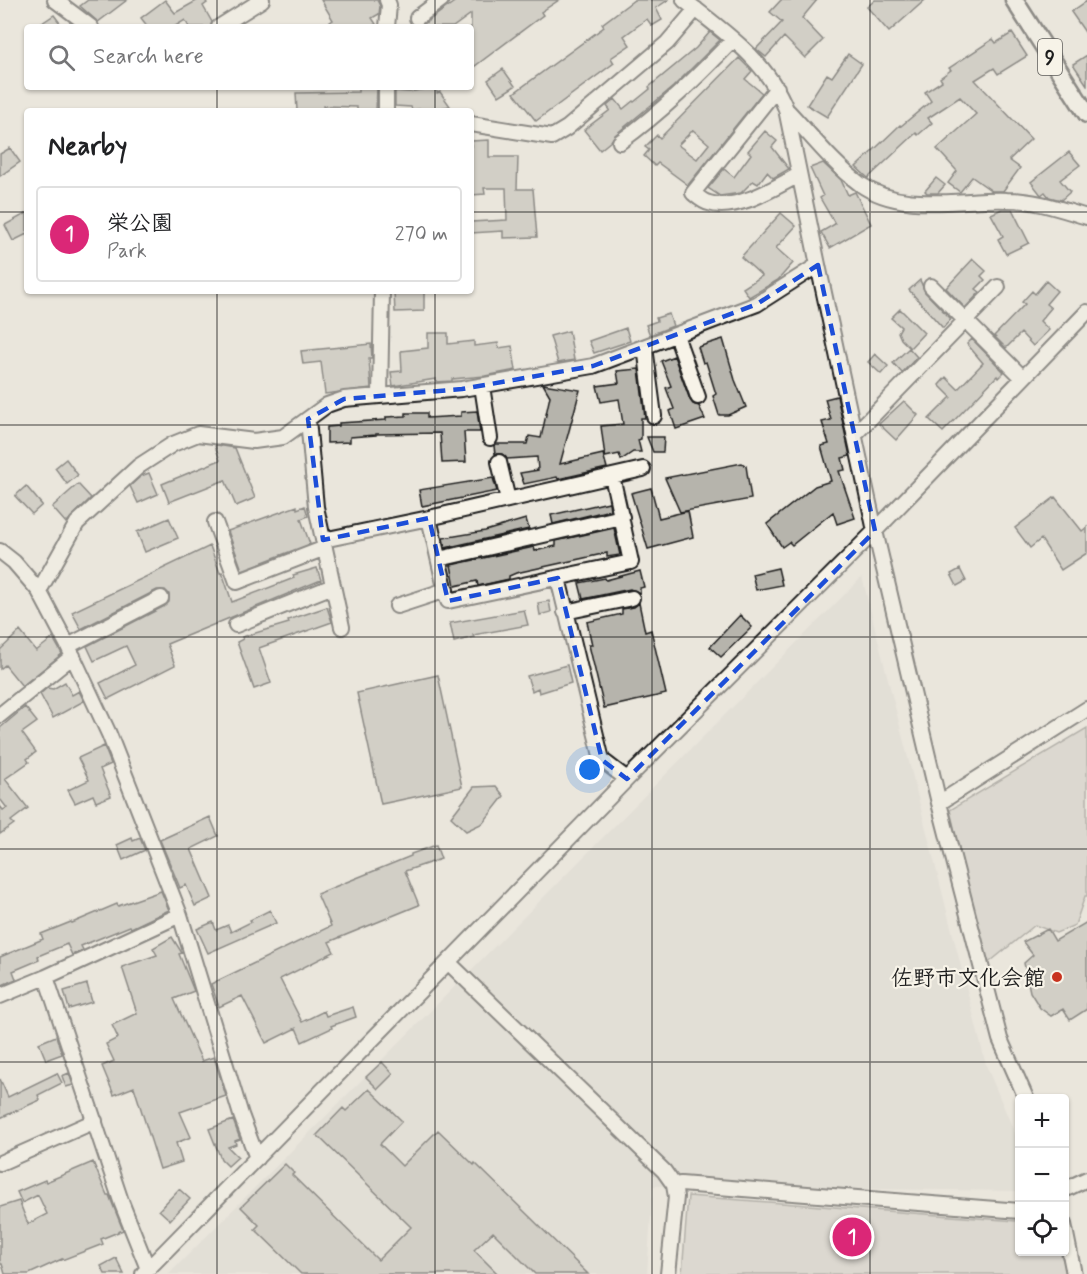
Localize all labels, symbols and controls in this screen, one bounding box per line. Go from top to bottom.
search box [24,24,474,90]
road number: 9 [1038,39,1062,75]
icon: search [45,41,78,74]
text: Search here [93,43,204,71]
text: Nearby [48,130,127,164]
text: 栄公園 [107,210,173,238]
text: 1 [65,221,74,248]
text: 270 m [395,221,448,248]
text: Park [107,238,147,265]
your location [575,755,604,784]
place label: 佐野市文化会館 [891,965,1045,993]
marker: 佐野市文化会館 [1050,970,1064,984]
map controls [1015,1094,1069,1256]
button: + [1015,1094,1069,1148]
button: − [1015,1148,1069,1202]
button: locate [1015,1202,1069,1256]
pin: 1 [832,1214,872,1260]

